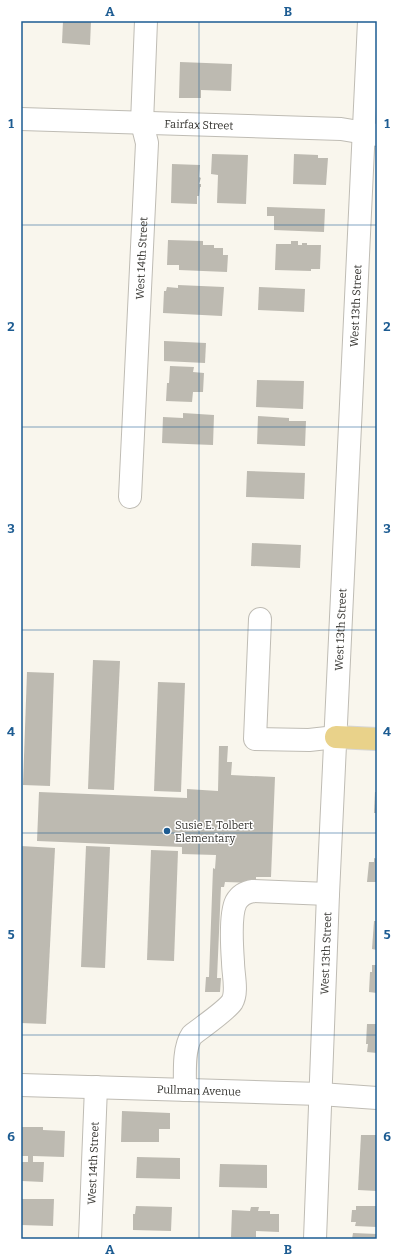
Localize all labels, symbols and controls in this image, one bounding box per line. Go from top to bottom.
text: A [105,4,115,19]
text: B [284,4,292,19]
text: 1 [8,116,14,131]
text: 1 [384,116,390,131]
street label: Fairfax Street [164,117,234,132]
street label: West 14th Street [133,217,150,300]
street label: West 13th Street [347,264,364,347]
text: 2 [7,319,15,334]
text: 2 [383,319,391,334]
text: 3 [7,521,15,536]
text: 3 [383,521,391,536]
street label: West 13th Street [332,588,349,671]
text: 4 [7,724,15,739]
text: 4 [383,724,391,739]
place label: Susie E. Tolbert Elementary [175,819,253,845]
marker: Susie E. Tolbert Elementary [162,826,172,836]
street label: West 13th Street [318,912,334,995]
text: 5 [7,927,15,942]
text: 5 [383,927,391,942]
street label: Pullman Avenue [157,1083,241,1098]
street label: West 14th Street [85,1121,101,1205]
text: 6 [7,1129,15,1144]
text: 6 [383,1129,391,1144]
text: A [105,1242,115,1257]
text: B [284,1242,292,1257]

